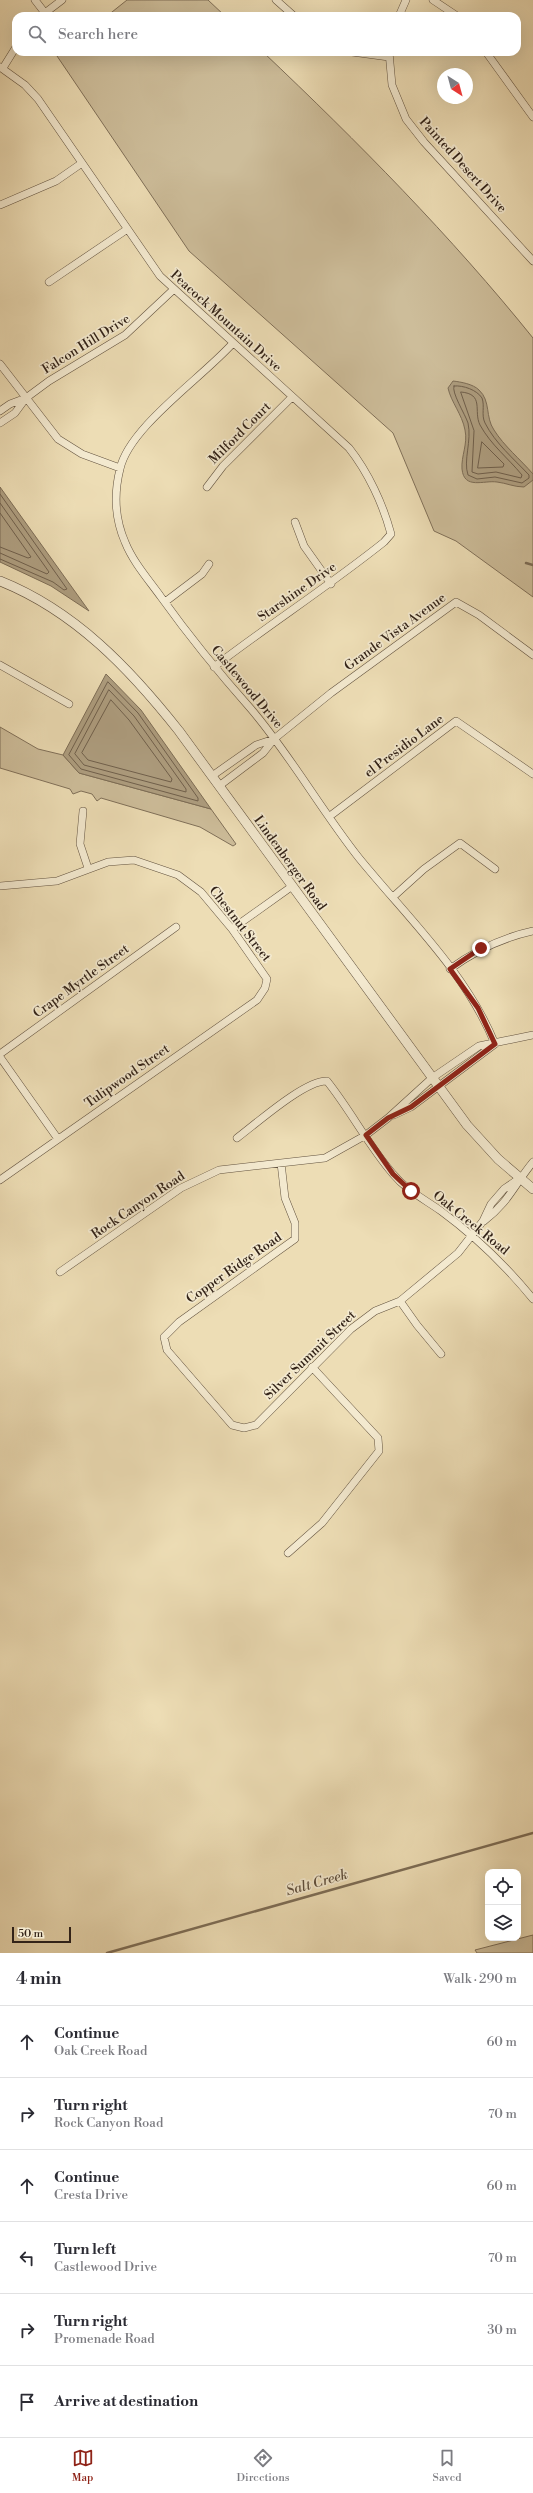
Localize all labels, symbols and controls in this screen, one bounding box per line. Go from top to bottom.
search box [12,12,521,56]
icon: search [26,23,48,45]
text: Search here [58,25,138,44]
north arrow [437,68,473,104]
street label: Painted Desert Drive [416,114,510,216]
street label: Peacock Mountain Drive [167,267,285,375]
street label: Falcon Hill Drive [39,310,133,377]
street label: Milford Court [206,398,275,467]
street label: Starshine Drive [255,559,340,625]
street label: Grande Vista Avenue [341,590,449,674]
street label: Castlewood Drive [208,642,287,732]
street label: el Presidio Lane [361,711,447,781]
street label: Lindenberger Road [250,812,330,914]
street label: Chestnut Street [206,883,275,965]
route end [472,939,490,957]
street label: Crape Myrtle Street [30,941,132,1021]
street label: Tulipwood Street [82,1041,173,1111]
street label: Rock Canyon Road [88,1167,188,1242]
route start [402,1182,420,1200]
street label: Oak Creek Road [430,1187,513,1259]
street label: Copper Ridge Road [183,1229,285,1307]
street label: Silver Summit Street [261,1307,359,1403]
water label: Salt Creek [284,1866,350,1900]
map controls [485,1869,521,1941]
button: locate [485,1869,521,1905]
button: layers [485,1905,521,1941]
scale bar [12,1925,71,1944]
text: 50 m [18,1927,43,1941]
text: 4 min [16,1968,61,1990]
text: Walk · 290 m [443,1971,517,1987]
text: Continue [54,2024,119,2043]
icon: ahead [16,2031,38,2053]
text: 60 m [486,2034,517,2050]
text: Oak Creek Road [54,2043,147,2059]
text: Turn right [54,2096,128,2115]
icon: right [16,2103,38,2125]
text: 70 m [488,2106,517,2122]
text: Rock Canyon Road [54,2115,163,2131]
text: Continue [54,2168,119,2187]
icon: ahead [16,2175,38,2197]
text: 60 m [486,2178,517,2194]
text: Cresta Drive [54,2187,128,2203]
text: Turn left [54,2240,116,2259]
icon: left [16,2247,38,2269]
text: 70 m [488,2250,517,2266]
text: Castlewood Drive [54,2259,157,2275]
text: Turn right [54,2312,128,2331]
icon: right [16,2319,38,2341]
text: 30 m [487,2322,517,2338]
text: Promenade Road [54,2331,155,2347]
icon: arrive [16,2391,38,2413]
text: Arrive at destination [54,2392,198,2411]
tab: Map [72,2447,94,2485]
tab: Directions [237,2447,290,2485]
tab: Saved [433,2447,461,2485]

